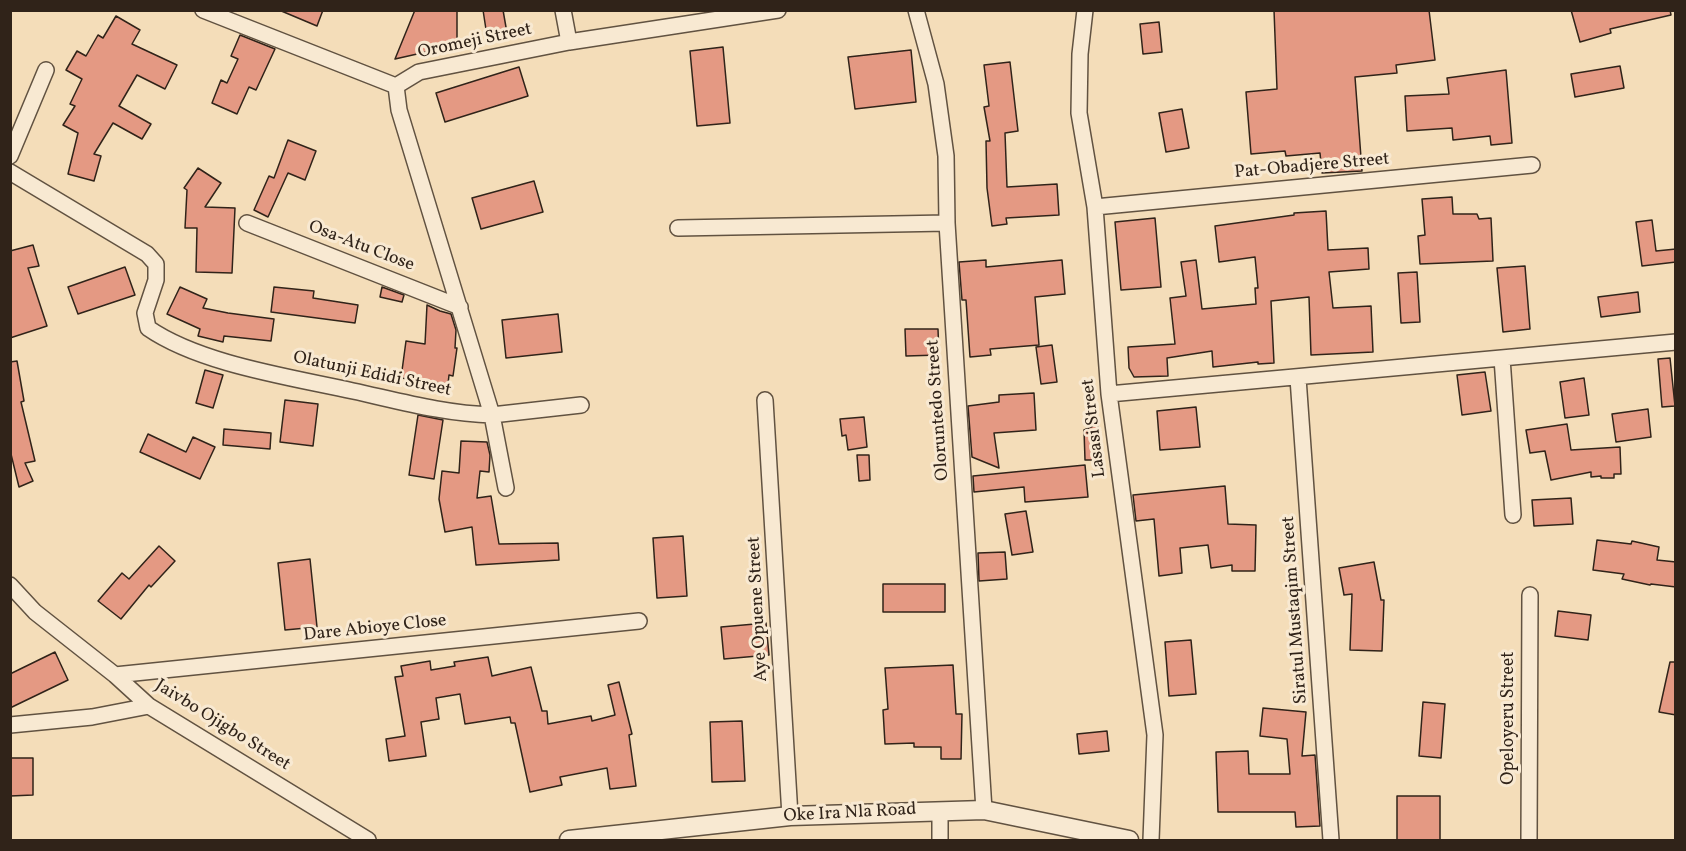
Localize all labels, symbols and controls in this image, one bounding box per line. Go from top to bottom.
street label: Oromeji Street [416,19,534,65]
street label: Pat-Obadjere Street [1234,149,1390,185]
street label: Osa-Atu Close [305,217,417,277]
street label: Oloruntedo Street [923,339,955,481]
street label: Olatunji Edidi Street [291,348,453,402]
street label: Lasasi Street [1078,377,1112,479]
street label: Siratul Mustaqim Street [1279,515,1313,705]
street label: Aye Opuene Street [744,536,774,682]
street label: Dare Abioye Close [302,611,448,647]
street label: Opeloyeru Street [1499,651,1521,785]
street label: Jaivbo Ojigbo Street [150,676,294,776]
street label: Oke Ira Nla Road [783,800,917,828]

